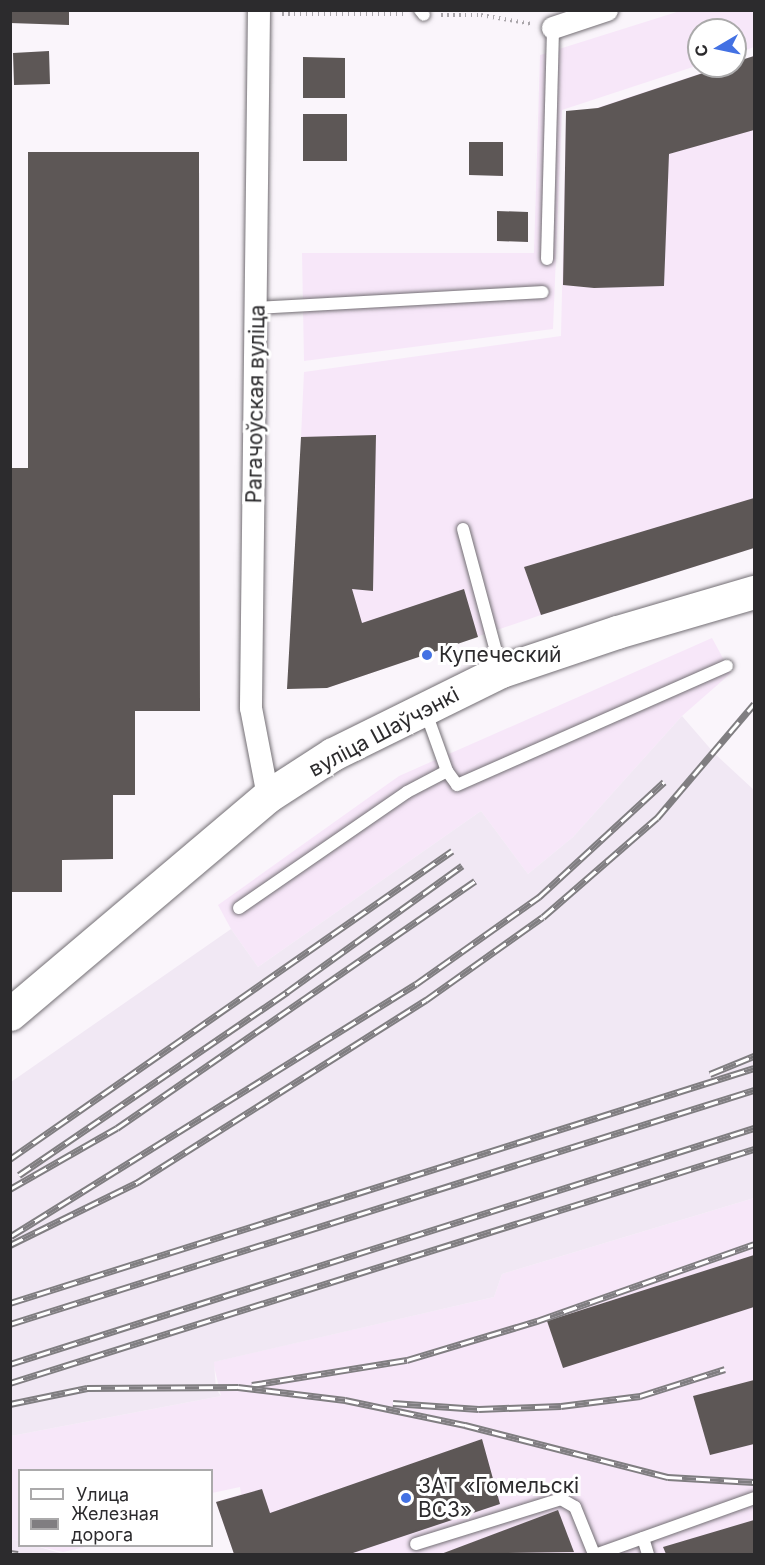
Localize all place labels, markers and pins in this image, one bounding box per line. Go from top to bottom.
place label: Купеческий [439,642,561,668]
marker: Купеческий [420,648,434,662]
place label: ЗАТ «Гомельскі ВСЗ» [418,1473,579,1523]
marker: ЗАТ «Гомельскі ВСЗ» [399,1491,413,1505]

